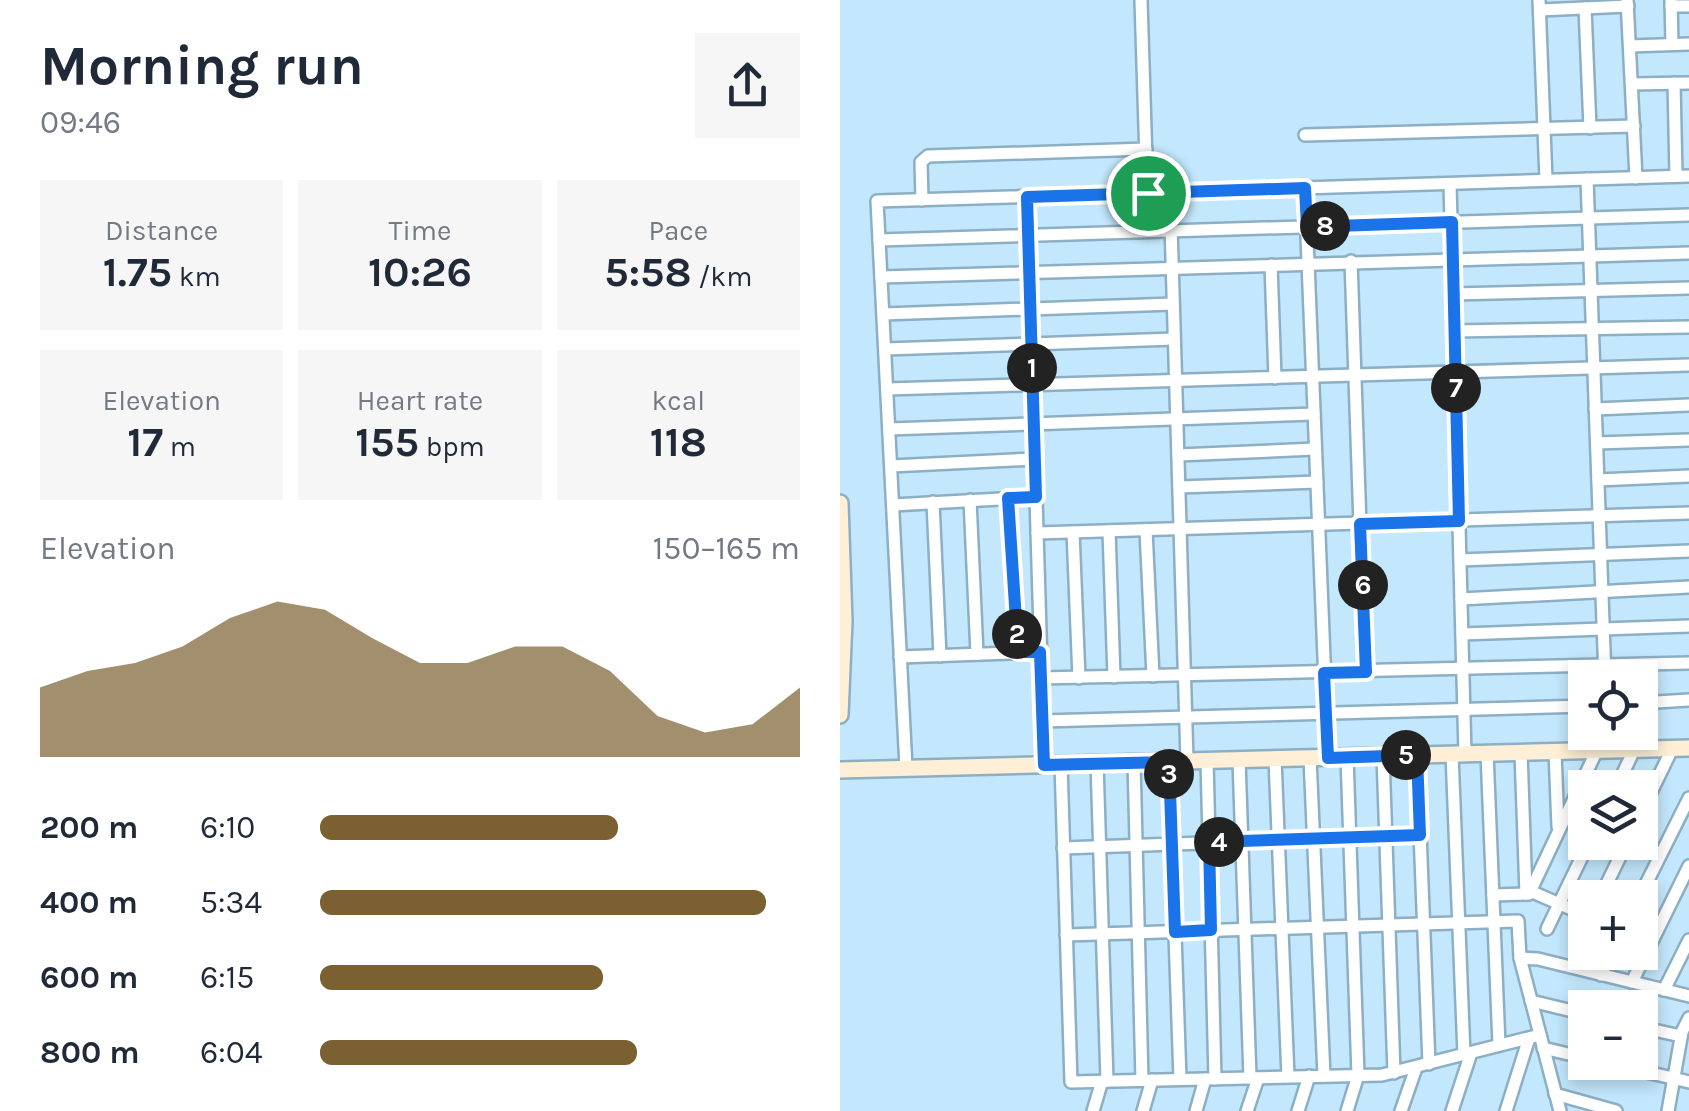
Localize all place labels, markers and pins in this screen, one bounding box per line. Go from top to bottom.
pin [1106,151,1191,236]
pin: 8 [1300,201,1350,251]
pin: 1 [1007,343,1057,393]
pin: 7 [1431,363,1481,413]
pin: 6 [1338,560,1388,610]
pin: 2 [992,609,1042,659]
pin: 5 [1381,730,1431,780]
pin: 3 [1144,749,1194,799]
pin: 4 [1194,817,1244,867]

